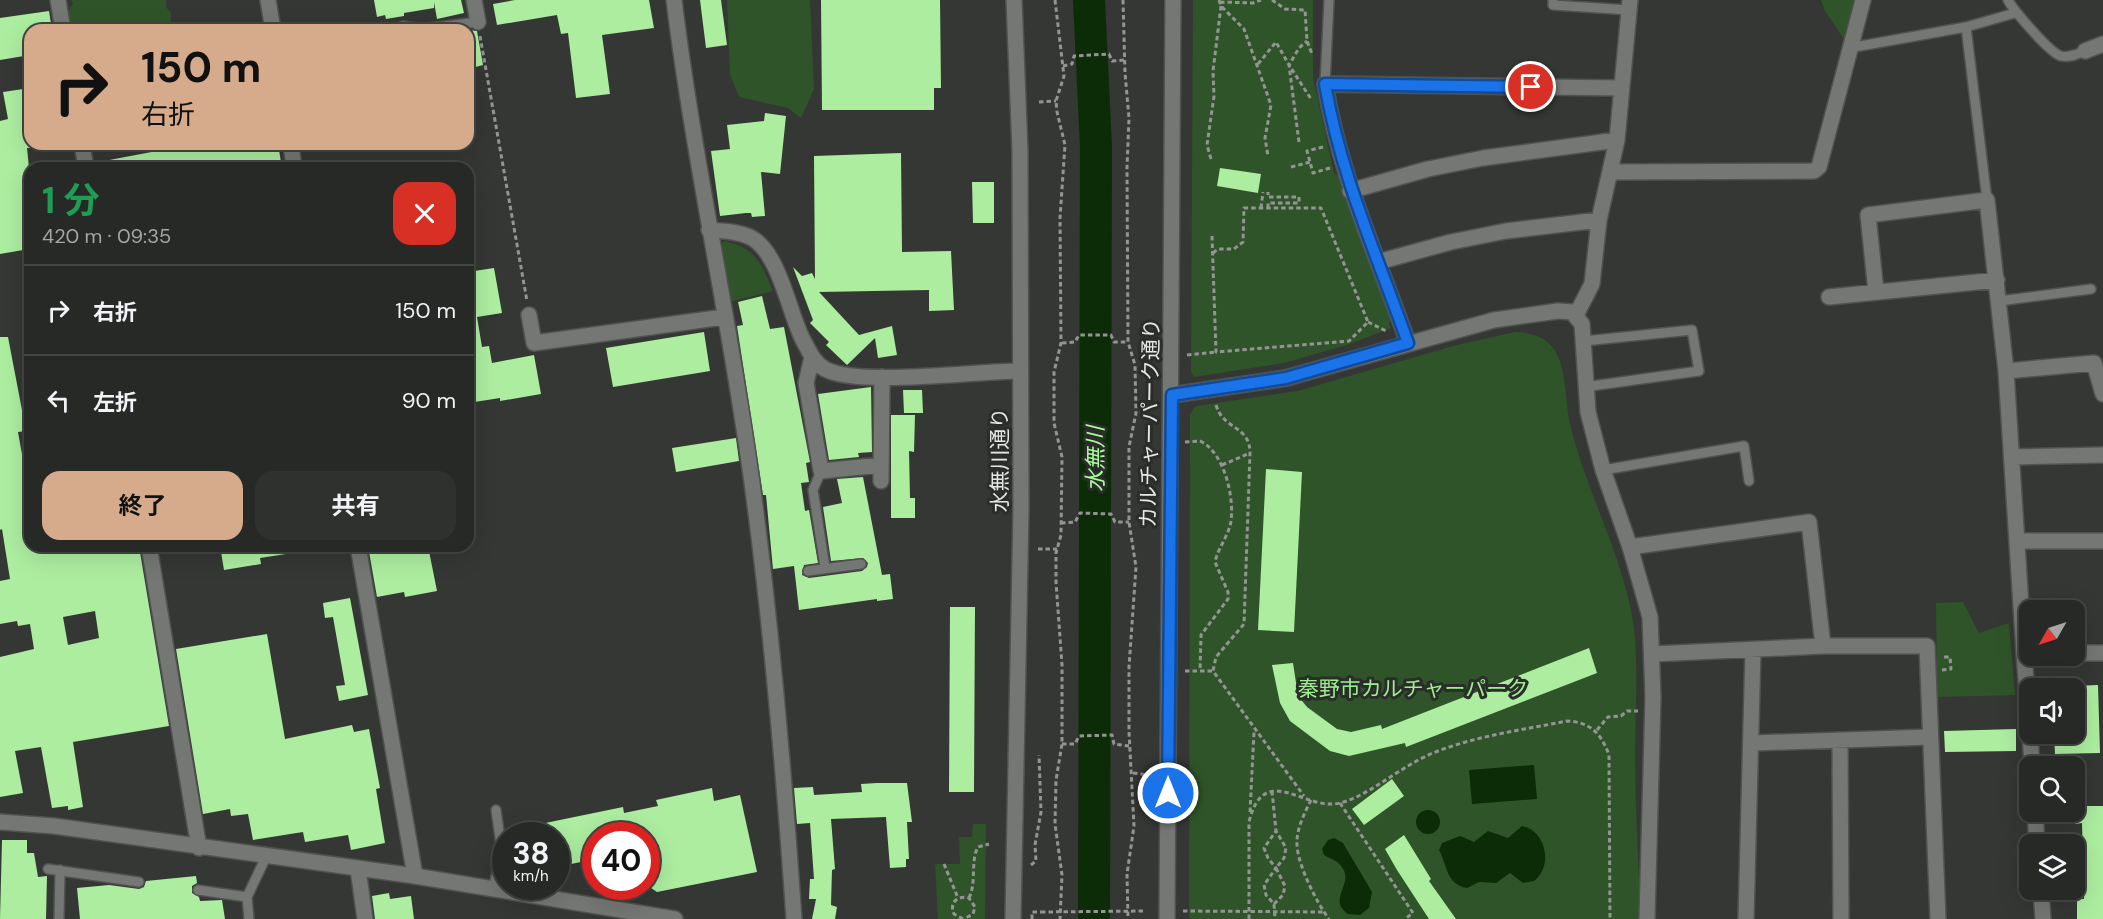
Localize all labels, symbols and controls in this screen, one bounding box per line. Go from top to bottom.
text: 150 m [141,40,261,95]
icon: right [42,48,120,126]
pin [1505,61,1556,112]
icon: arrive [1514,70,1547,103]
text: 右折 [141,97,195,132]
text: 1 分 [42,177,100,224]
button: close [393,182,456,245]
text: 420 m · 09:35 [42,223,171,249]
icon: right [42,294,75,327]
text: 150 m [395,296,456,325]
text: 右折 [93,298,137,327]
street label: カルチャーパーク通り [1134,318,1166,528]
icon: left [42,384,75,417]
text: 90 m [402,386,456,415]
text: 左折 [93,388,137,417]
street label: 水無川通り [986,408,1014,513]
water label: 水無川 [1081,424,1110,492]
button: 終了 [42,471,243,540]
button: 共有 [255,471,456,540]
north arrow [2019,600,2085,666]
map controls [2019,600,2085,900]
park label: 秦野市カルチャーパーク [1298,675,1528,703]
button: sound [2019,678,2085,744]
button: search [2019,756,2085,822]
position arrow [1136,761,1200,825]
speed limit sign: 40 [582,822,660,900]
text: 38 [512,834,550,873]
button: layers [2019,834,2085,900]
text: km/h [513,866,549,886]

